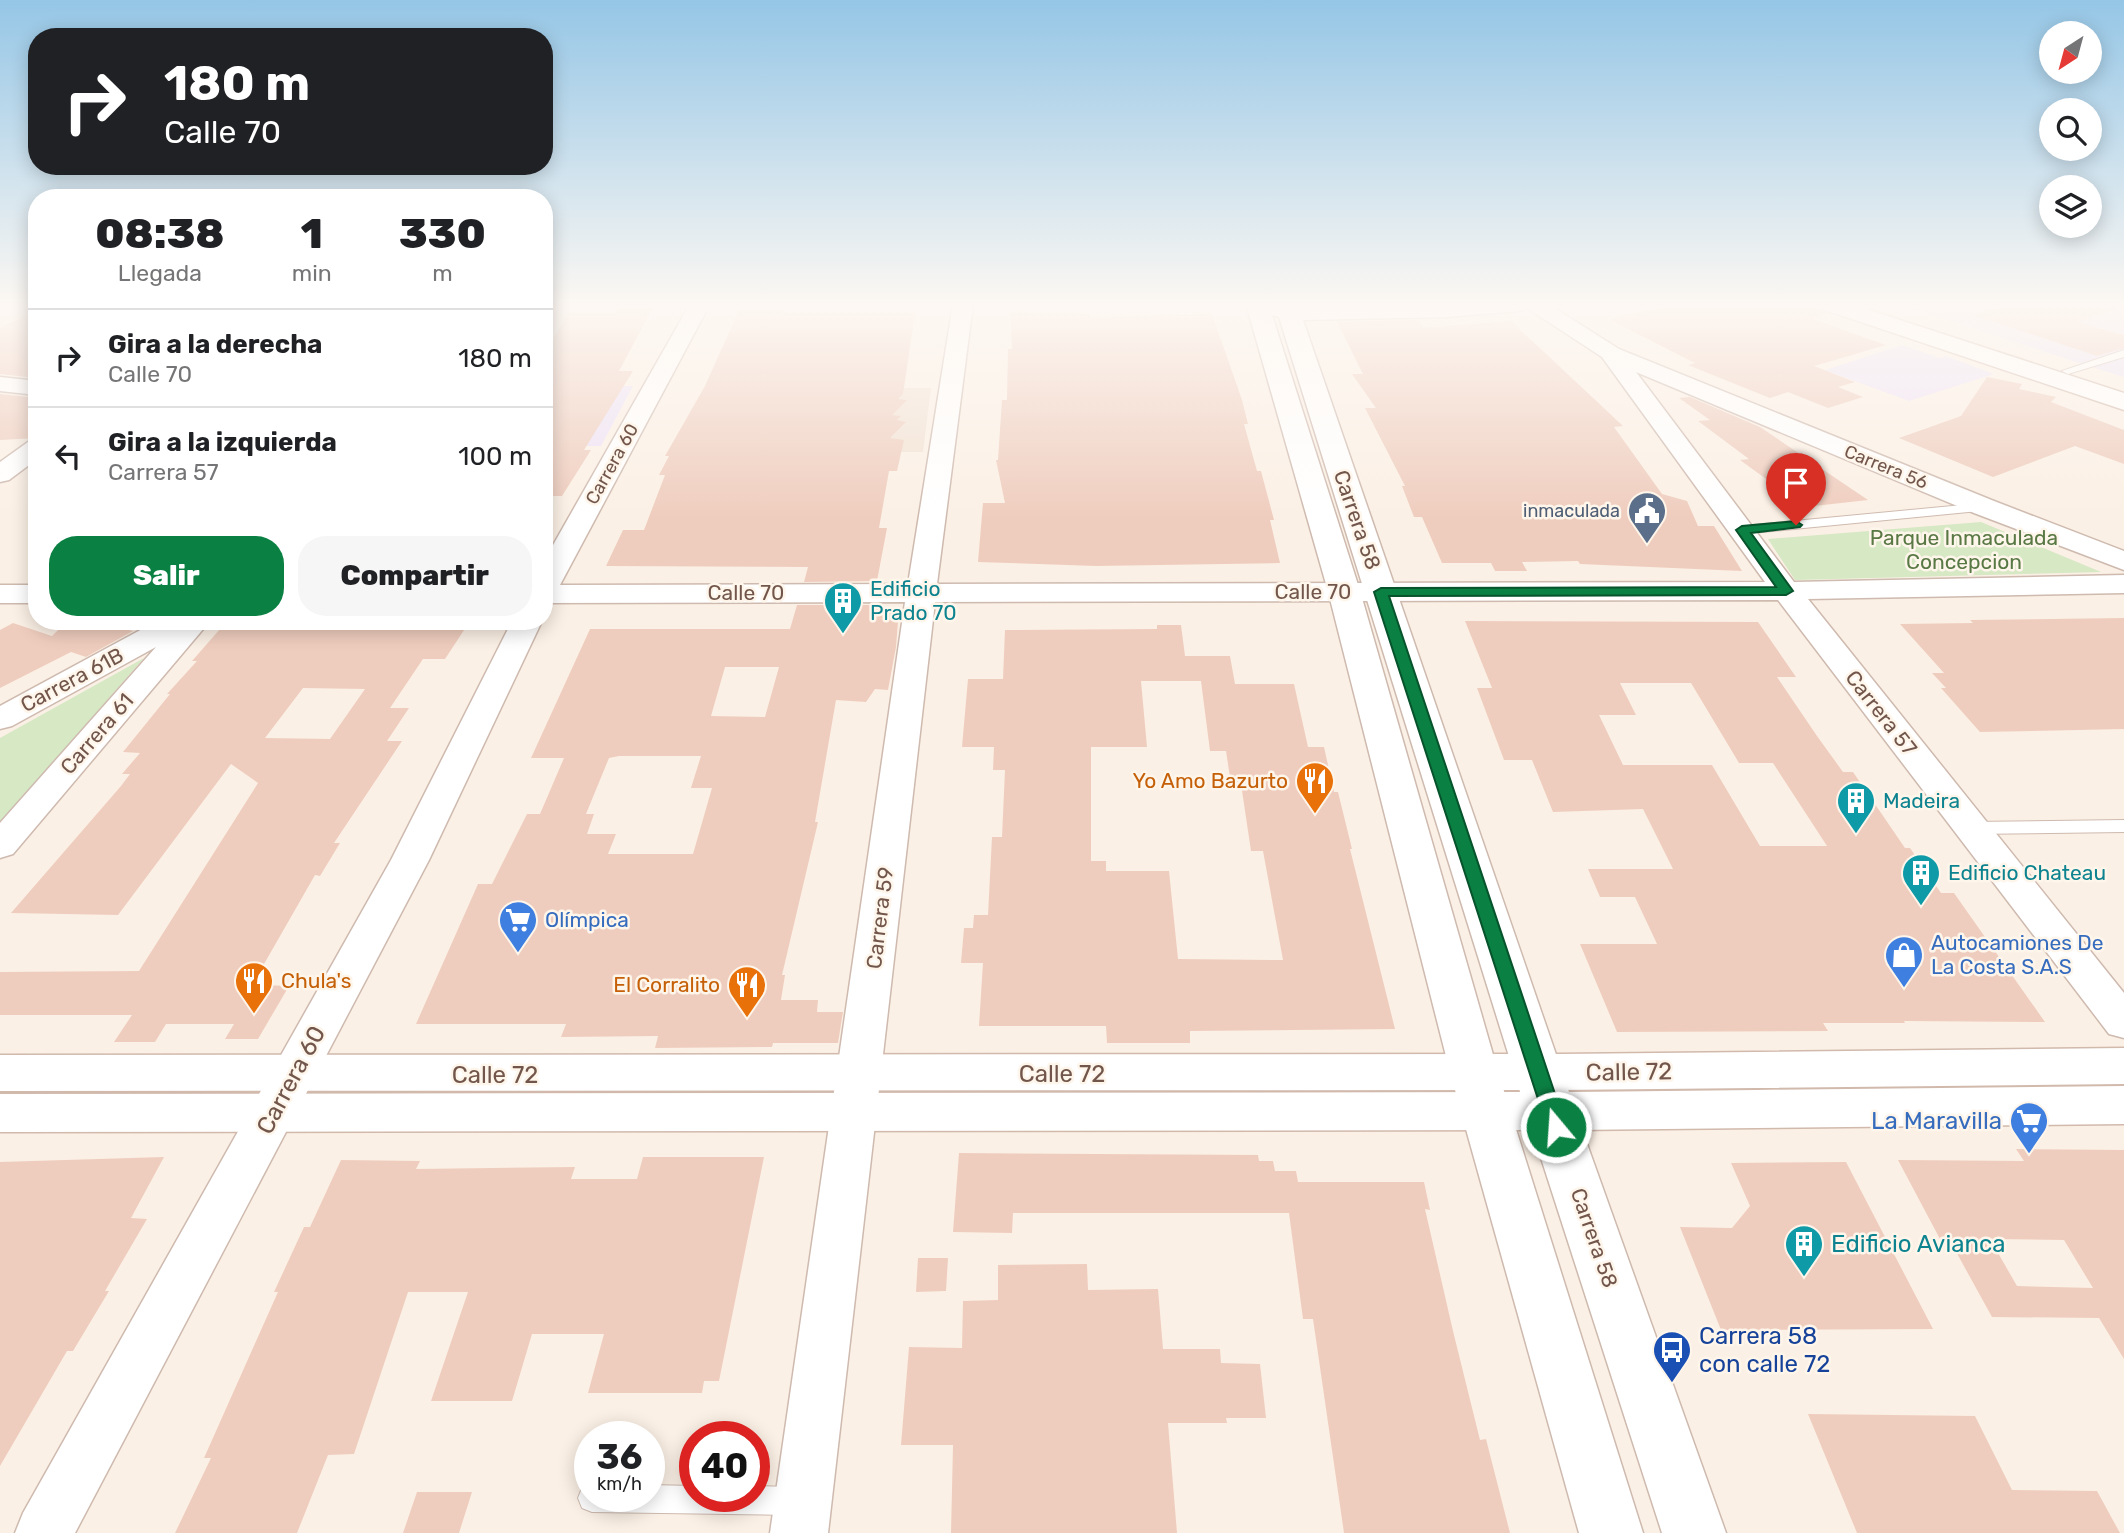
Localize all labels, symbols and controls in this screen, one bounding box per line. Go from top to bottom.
north arrow [2039,21,2102,84]
map controls [2039,21,2102,238]
text: 180 m [164,54,310,112]
icon: right [49,56,140,147]
button: search [2039,98,2102,161]
text: Calle 70 [164,113,281,151]
button: layers [2039,175,2102,238]
text: 08:38 [95,209,225,259]
text: 1 [301,209,323,259]
text: 330 [399,209,486,259]
text: Llegada [118,259,202,287]
text: min [292,259,332,287]
text: m [432,259,453,287]
text: Gira a la derecha [108,329,322,360]
icon: right [49,339,87,377]
text: 180 m [458,343,532,374]
text: Calle 70 [108,360,192,388]
street label: Carrera 60 [581,420,643,508]
text: Gira a la izquierda [108,427,337,458]
icon: left [49,437,87,475]
street label: Carrera 56 [1841,440,1931,494]
text: 100 m [458,441,532,472]
pin [1766,453,1826,525]
text: Carrera 57 [108,458,219,486]
icon: arrive [1777,464,1815,502]
street label: Carrera 58 [1329,467,1386,573]
public building icon: inmaculada [1626,490,1668,545]
place label: inmaculada [1523,500,1620,522]
park label: Parque Inmaculada Concepcion [1870,525,2058,574]
button: Salir [49,536,284,616]
button: Compartir [298,536,532,616]
place label: Edificio Prado 70 [870,576,957,625]
street label: Calle 70 [1275,579,1351,604]
street label: Calle 70 [708,580,784,605]
building icon: Edificio Prado 70 [822,580,864,635]
street label: Carrera 61B [16,642,127,717]
street label: Carrera 57 [1840,665,1922,760]
street label: Carrera 61 [55,688,138,779]
restaurant icon: Yo Amo Bazurto [1294,760,1336,815]
place label: Yo Amo Bazurto [1132,768,1288,793]
building icon: Madeira [1835,780,1877,835]
place label: Madeira [1883,788,1960,813]
building icon: Edificio Chateau [1900,852,1942,907]
place label: Edificio Chateau [1948,860,2106,885]
street label: Carrera 59 [861,866,898,970]
supermarket icon: Olímpica [497,899,539,954]
place label: Olímpica [545,907,629,932]
place label: Autocamiones De La Costa S.A.S [1931,930,2103,979]
shop icon: Autocamiones De La Costa S.A.S [1883,934,1925,989]
restaurant icon: Chula's [233,960,275,1015]
restaurant icon: El Corralito [726,964,768,1019]
place label: Chula's [281,968,351,993]
place label: El Corralito [613,972,720,997]
street label: Carrera 60 [251,1021,331,1139]
street label: Calle 72 [1585,1057,1673,1087]
street label: Calle 72 [1019,1060,1105,1088]
street label: Calle 72 [452,1061,538,1089]
position arrow [1519,1090,1593,1164]
supermarket icon: La Maravilla [2008,1100,2050,1155]
place label: La Maravilla [1871,1107,2002,1135]
street label: Carrera 58 [1566,1185,1623,1291]
building icon: Edificio Avianca [1783,1223,1825,1278]
place label: Edificio Avianca [1831,1230,2005,1258]
place label: Carrera 58 con calle 72 [1699,1322,1830,1378]
bus stop icon: Carrera 58 con calle 72 [1651,1329,1693,1384]
speed limit sign: 40 [679,1421,770,1512]
text: 36 [597,1436,642,1478]
text: km/h [597,1473,642,1495]

